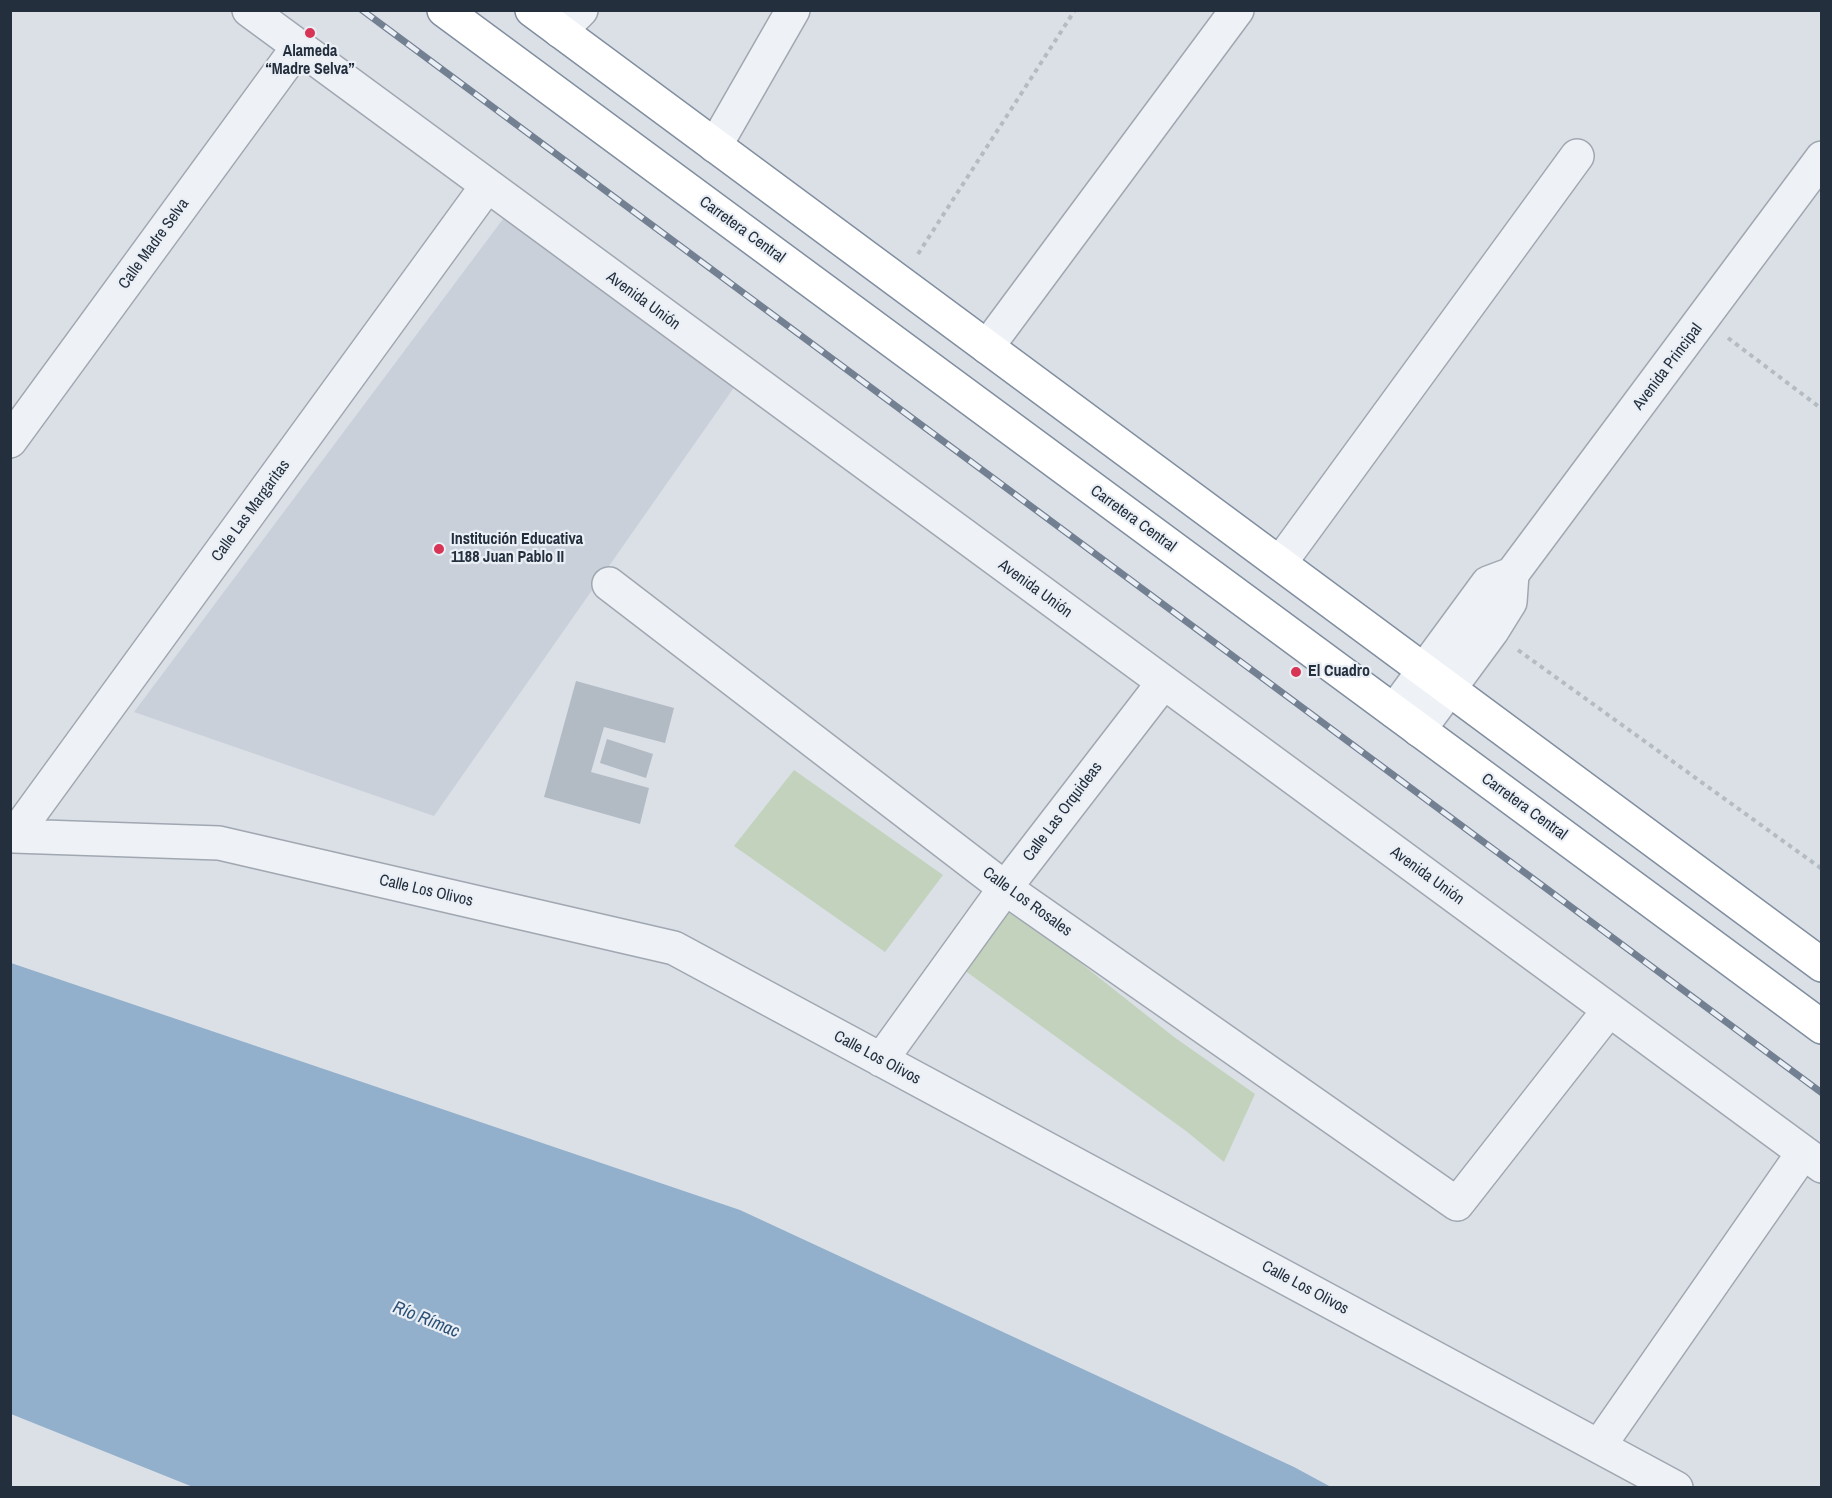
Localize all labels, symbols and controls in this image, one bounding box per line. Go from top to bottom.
marker: Alameda “Madre Selva” [303,26,317,40]
place label: Alameda “Madre Selva” [265,42,355,80]
street label: Carretera Central [695,192,789,268]
street label: Calle Madre Selva [115,195,193,293]
street label: Avenida Unión [602,268,684,334]
street label: Avenida Principal [1629,320,1707,414]
street label: Calle Las Margaritas [208,456,294,566]
street label: Carretera Central [1086,481,1180,557]
place label: Institución Educativa 1188 Juan Pablo II [451,530,583,568]
marker: Institución Educativa 1188 Juan Pablo II [432,542,446,556]
street label: Avenida Unión [994,556,1076,622]
place label: El Cuadro [1308,662,1370,682]
marker: El Cuadro [1289,665,1303,679]
street label: Calle Las Orquideas [1019,758,1107,866]
street label: Carretera Central [1477,769,1571,845]
street label: Avenida Unión [1386,843,1468,909]
street label: Calle Los Rosales [979,863,1075,941]
street label: Calle Los Olivos [377,871,475,911]
street label: Calle Los Olivos [830,1027,924,1089]
street label: Calle Los Olivos [1258,1257,1352,1319]
water label: Río Rímac [390,1297,462,1343]

